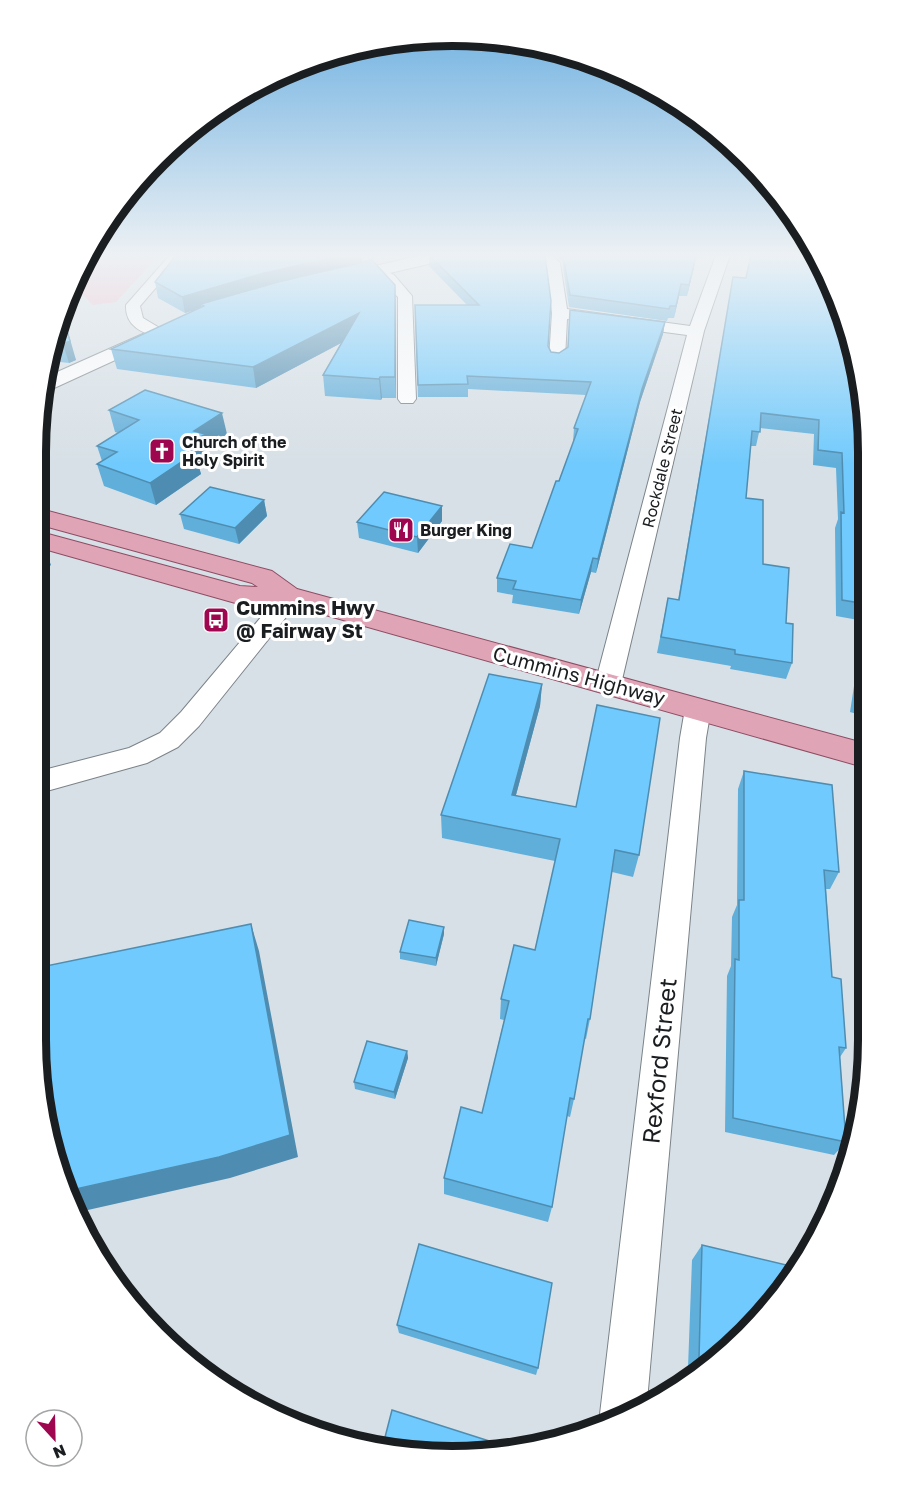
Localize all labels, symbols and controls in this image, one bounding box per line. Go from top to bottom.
street label: Rockdale Street [638,406,686,530]
place label: Church of the Holy Spirit [182,432,286,470]
church icon: Church of the Holy Spirit [147,436,177,466]
restaurant icon: Burger King [386,515,416,545]
place label: Burger King [420,520,512,540]
place label: Cummins Hwy @ Fairway St [236,595,375,642]
bus stop icon: Cummins Hwy @ Fairway St [201,605,231,635]
street label: Cummins Highway [491,641,668,710]
street label: Rexford Street [635,977,682,1145]
north arrow [24,1408,84,1468]
text: N [50,1440,69,1463]

